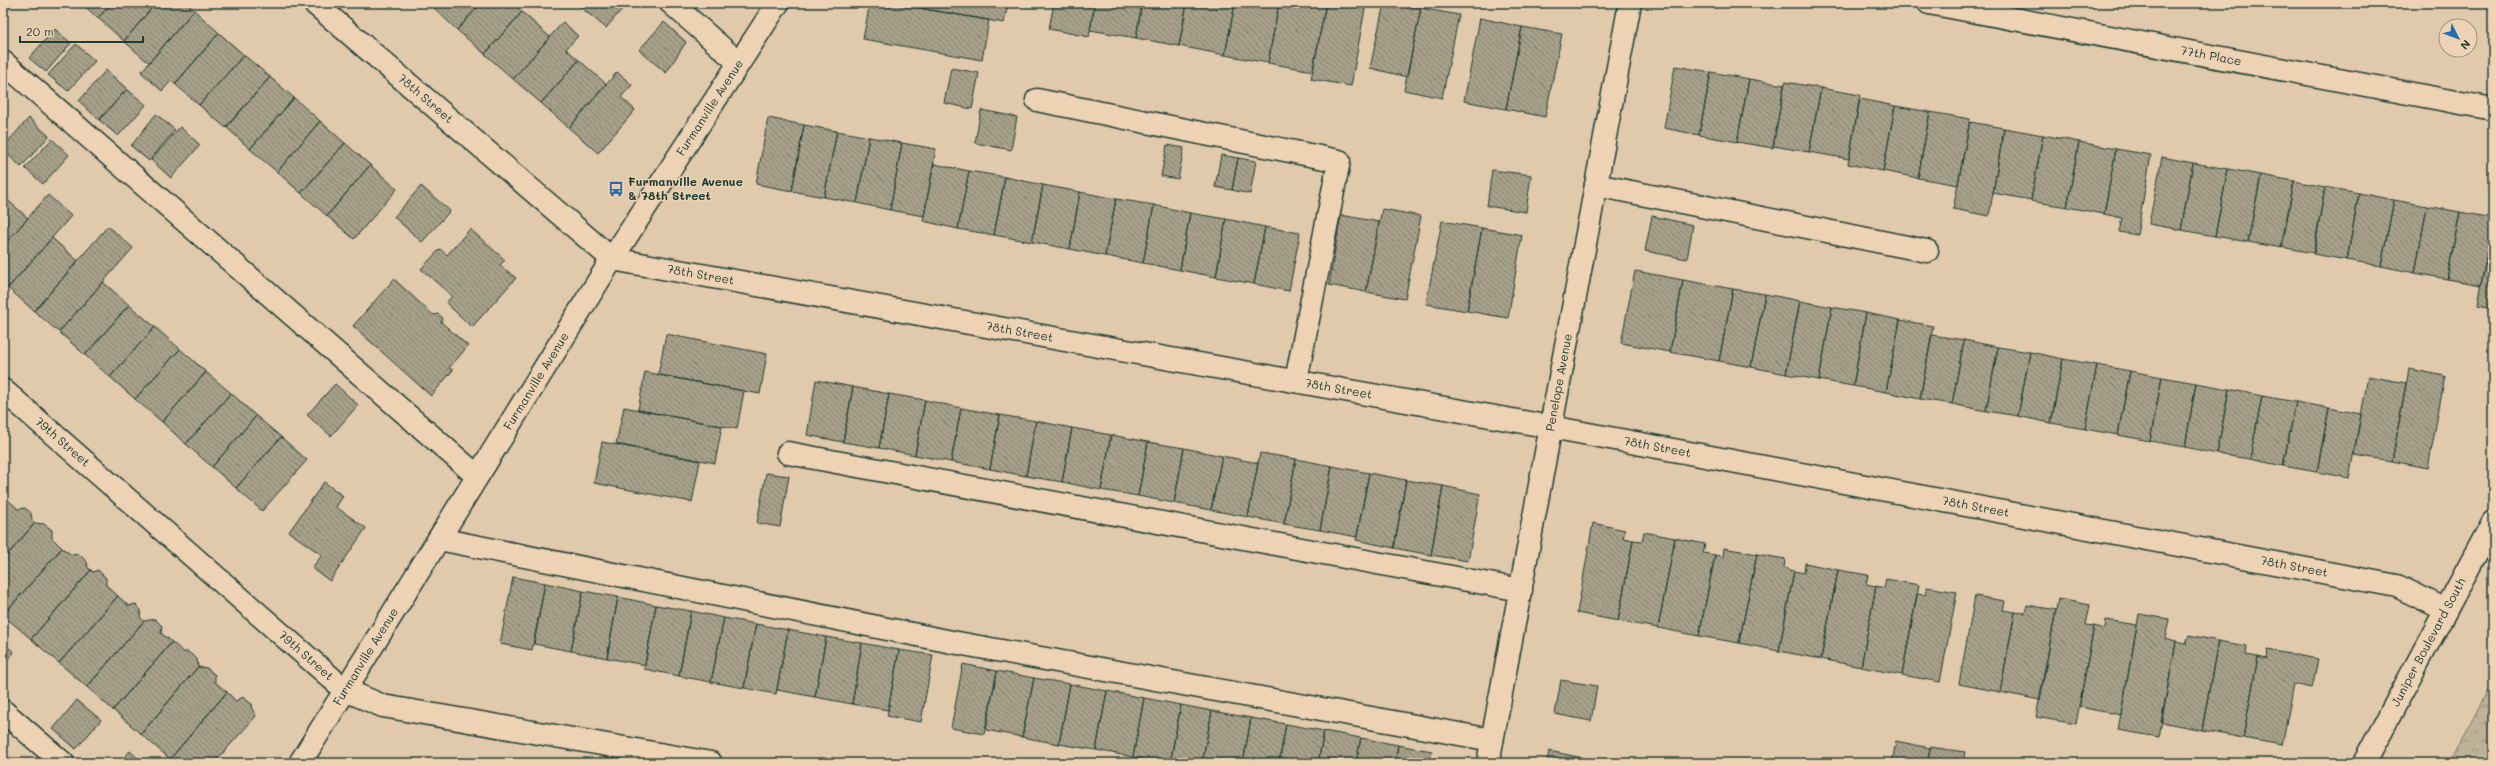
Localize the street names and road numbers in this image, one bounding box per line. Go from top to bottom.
street label: 77th Place [2179,41,2243,69]
street label: Furmanville Avenue [672,56,746,159]
street label: 78th Street [395,70,457,126]
street label: 78th Street [666,260,736,288]
street label: 78th Street [985,317,1055,345]
street label: Furmanville Avenue [499,329,572,433]
street label: Penelope Avenue [1541,332,1575,433]
street label: 78th Street [1304,374,1374,402]
street label: 79th Street [32,413,94,470]
street label: 78th Street [1623,432,1692,460]
street label: 78th Street [1941,492,2011,520]
street label: 78th Street [2259,552,2329,580]
street label: Juniper Boulevard South [2387,574,2469,709]
street label: Furmanville Avenue [329,604,401,708]
street label: 79th Street [276,627,337,683]

